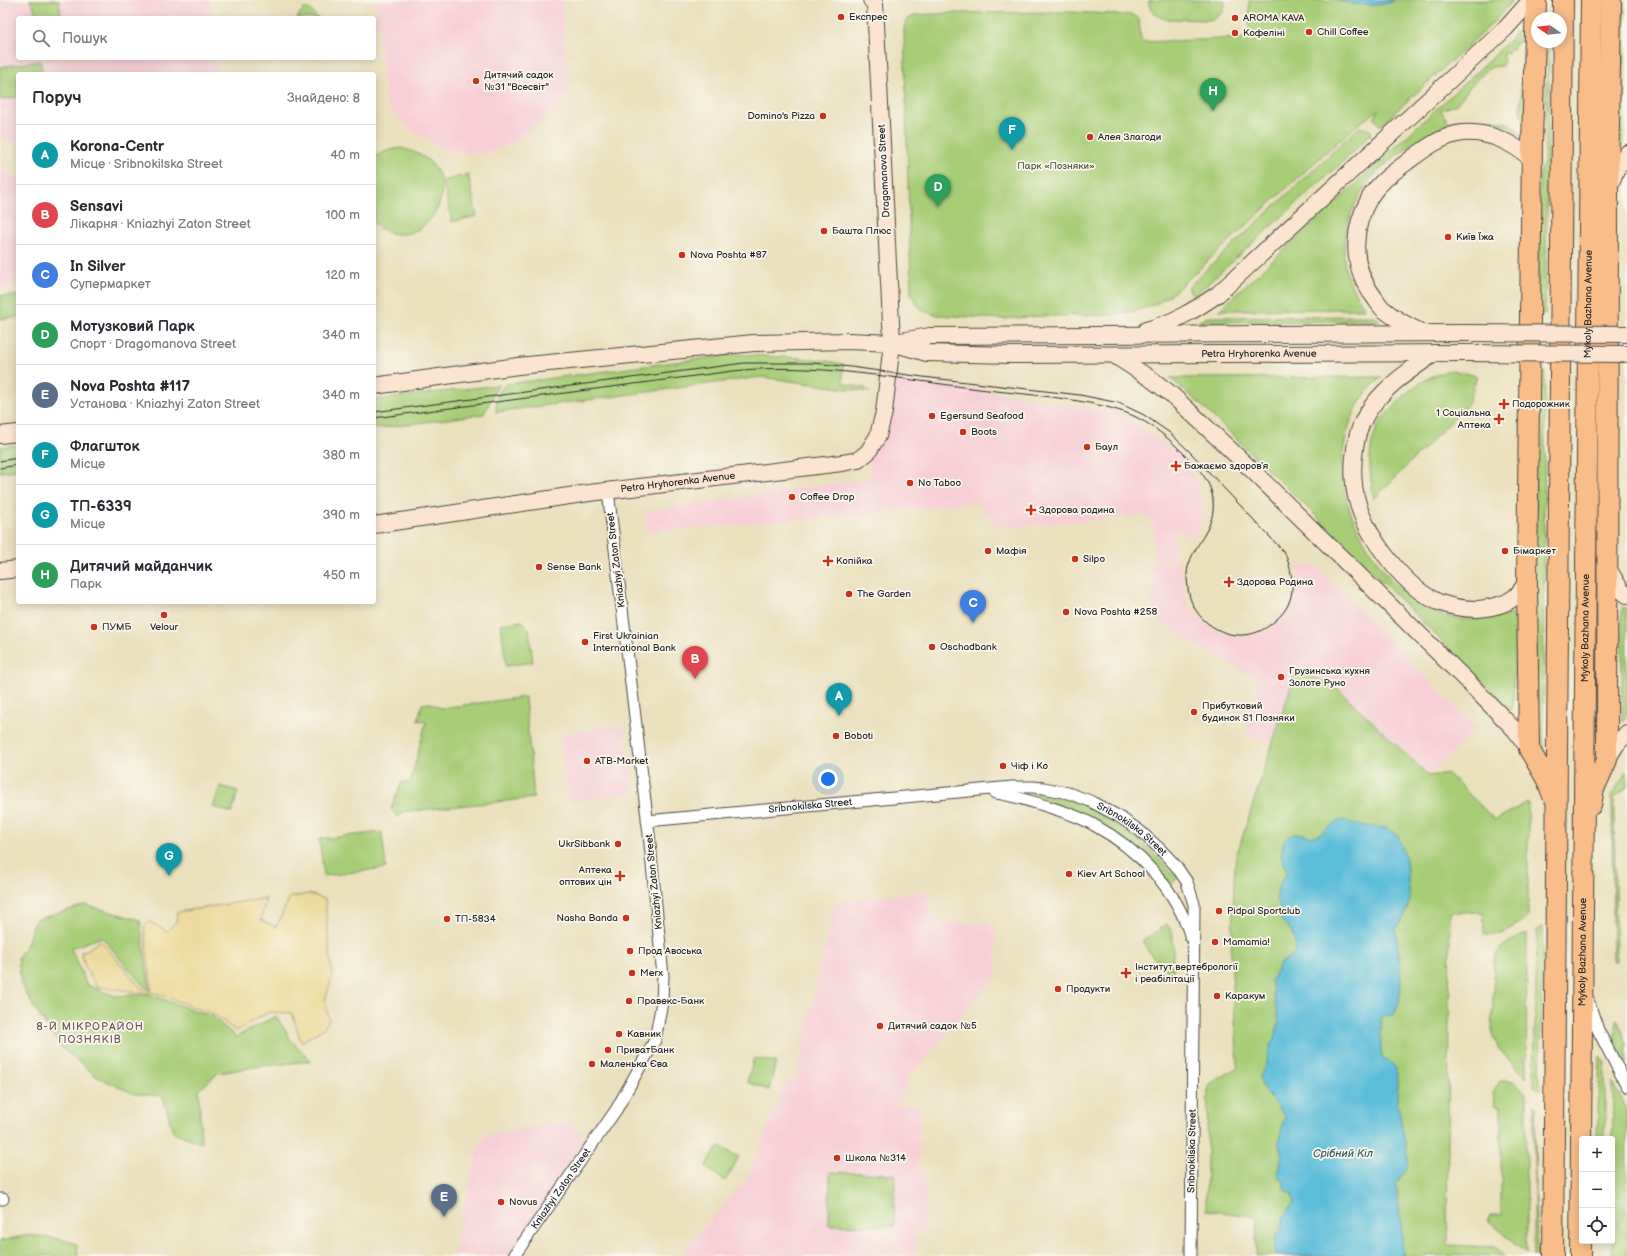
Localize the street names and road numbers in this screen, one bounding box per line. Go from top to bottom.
street label: Dragomanova Street [876,124,892,218]
street label: Mykoly Bazhana Avenue [1582,250,1595,358]
street label: Petra Hryhorenka Avenue [1201,348,1317,360]
street label: Petra Hryhorenka Avenue [620,470,736,495]
street label: Kniazhyi Zaton Street [604,512,628,608]
street label: Mykoly Bazhana Avenue [1579,574,1592,682]
street label: Sribnokilska Street [768,796,853,816]
street label: Sribnokilska Street [1095,800,1169,858]
street label: Kniazhyi Zaton Street [643,834,665,930]
street label: Mykoly Bazhana Avenue [1576,898,1589,1006]
street label: Sribnokilska Street [1185,1109,1199,1193]
street label: Kniazhyi Zaton Street [529,1146,593,1232]

